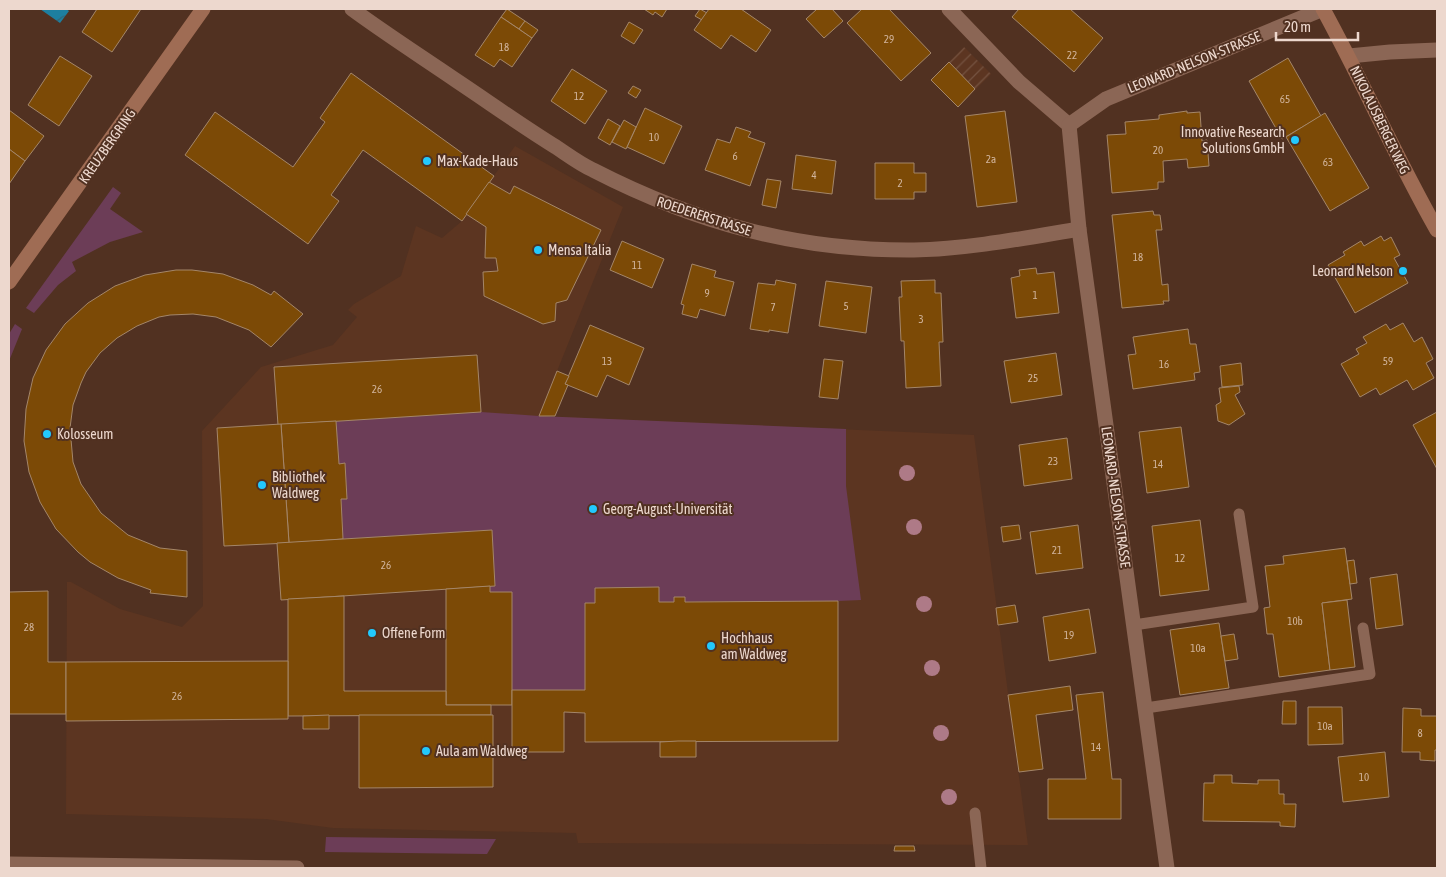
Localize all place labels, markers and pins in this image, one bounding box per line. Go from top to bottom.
place label: Innovative Research Solutions GmbH [1181,124,1285,156]
marker: Innovative Research Solutions GmbH [1289,134,1301,146]
place label: Max-Kade-Haus [437,153,518,169]
marker: Max-Kade-Haus [421,155,433,167]
place label: Mensa Italia [548,242,611,258]
marker: Mensa Italia [532,244,544,256]
place label: Leonard Nelson [1312,263,1393,279]
marker: Leonard Nelson [1397,265,1409,277]
place label: Kolosseum [57,426,113,442]
marker: Kolosseum [41,428,53,440]
place label: Bibliothek Waldweg [272,469,325,501]
marker: Bibliothek Waldweg [256,479,268,491]
place label: Georg-August-Universität [603,501,733,517]
marker: Georg-August-Universität [587,503,599,515]
place label: Offene Form [382,625,445,641]
marker: Offene Form [366,627,378,639]
place label: Hochhaus am Waldweg [721,630,787,662]
marker: Hochhaus am Waldweg [705,640,717,652]
place label: Aula am Waldweg [436,743,527,759]
marker: Aula am Waldweg [420,745,432,757]

